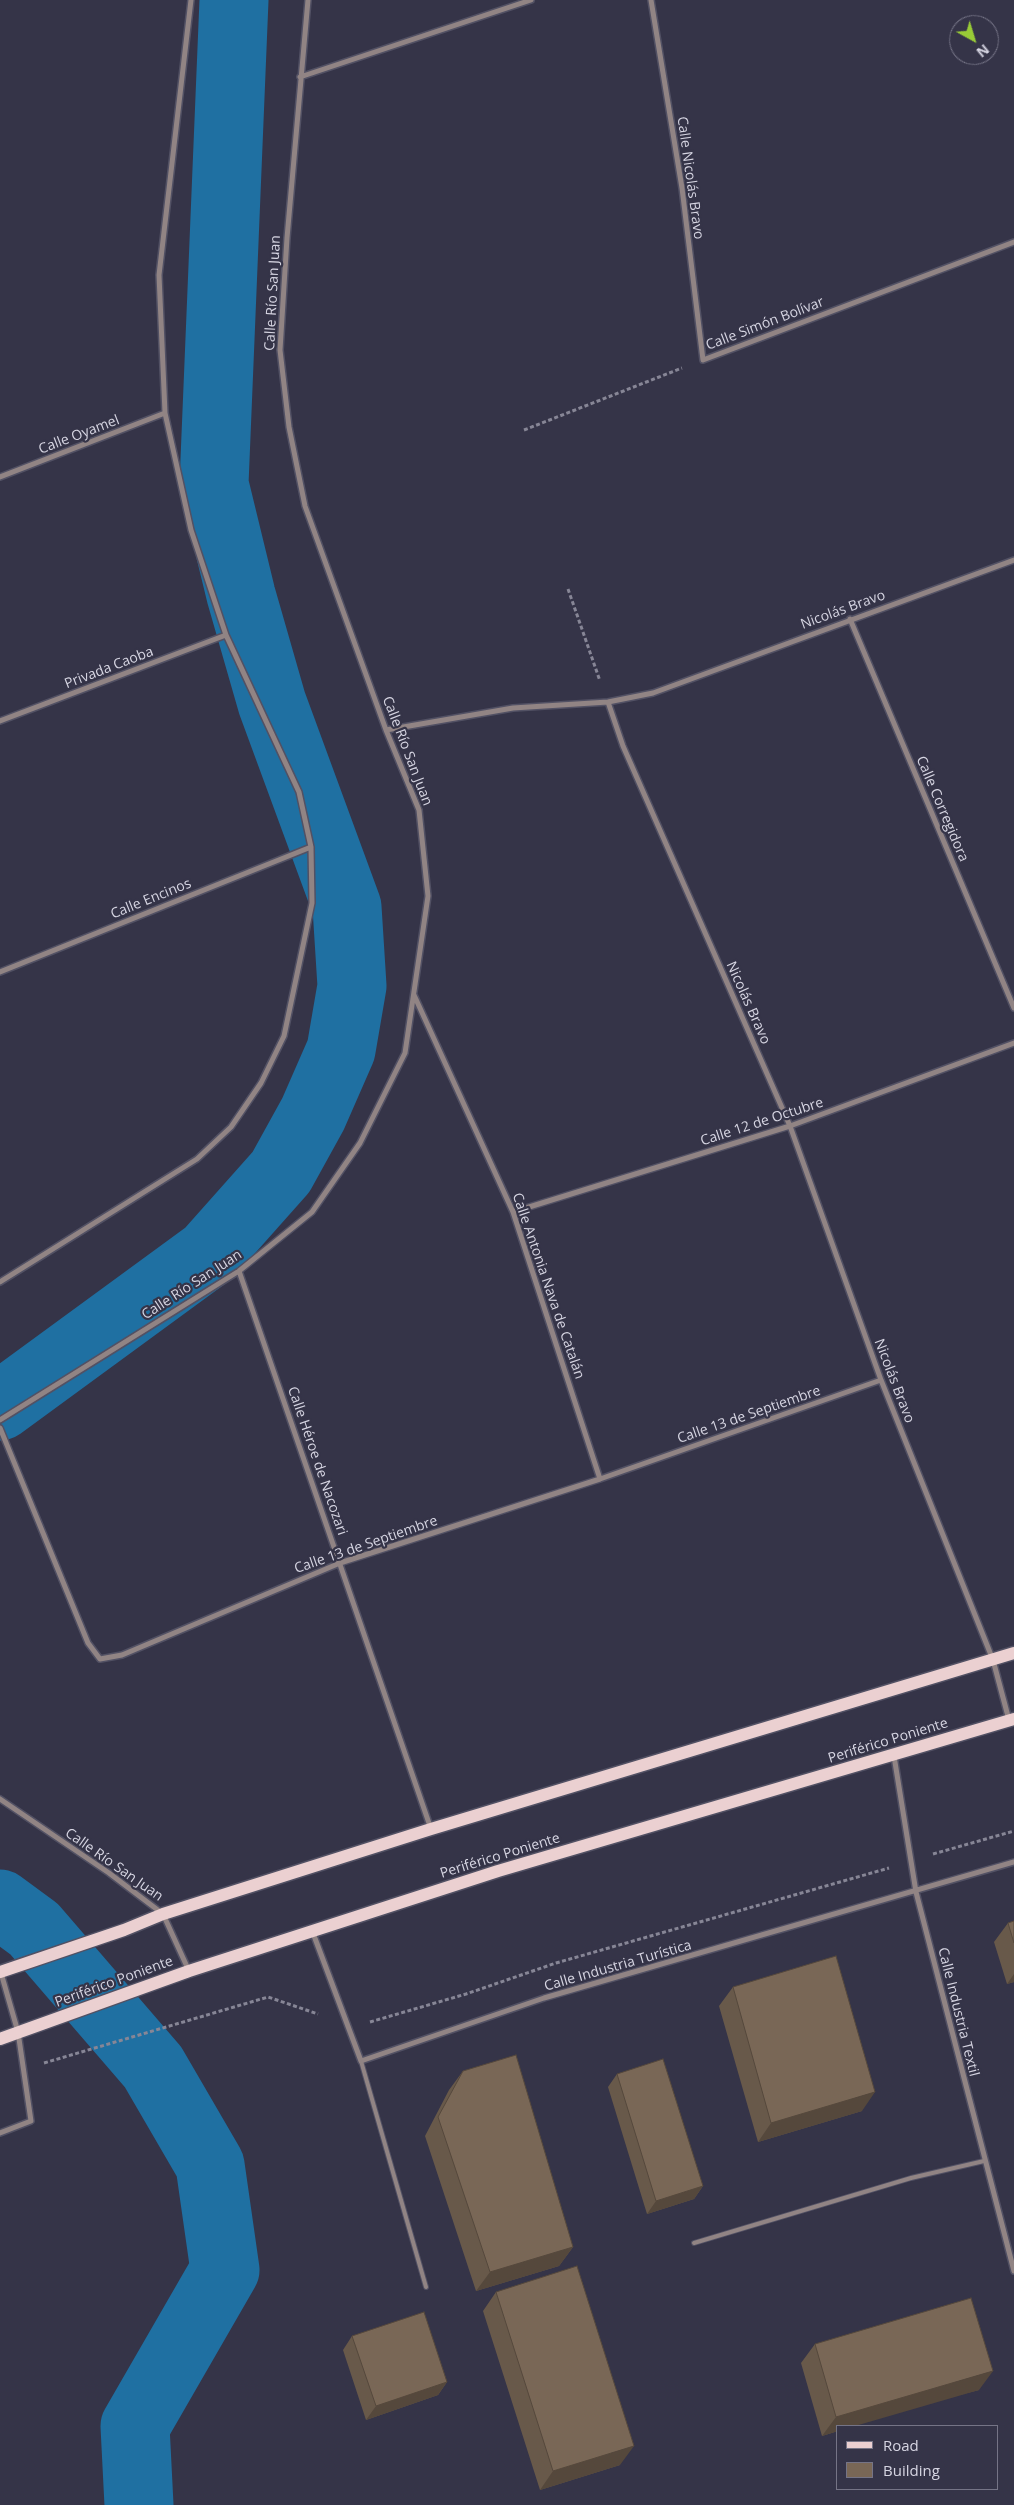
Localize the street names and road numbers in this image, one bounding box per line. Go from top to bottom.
street label: Calle Nicolás Bravo [673,115,707,241]
street label: Calle Río San Juan [262,235,284,351]
street label: Calle Simón Bolívar [704,294,826,354]
street label: Calle Oyamel [36,412,122,458]
street label: Nicolás Bravo [798,587,888,633]
street label: Privada Caoba [62,643,156,693]
street label: Calle Río San Juan [378,694,436,808]
street label: Calle Corregidora [912,754,972,864]
street label: Calle Encinos [108,875,194,923]
street label: Nicolás Bravo [722,959,774,1047]
street label: Calle 12 de Octubre [698,1094,826,1150]
street label: Calle Antonia Nava de Catalán [508,1191,588,1381]
street label: Calle Río San Juan [139,1246,245,1324]
street label: Nicolás Bravo [870,1337,918,1425]
street label: Calle 13 de Septiembre [675,1383,823,1447]
street label: Calle Héroe de Nacozari [284,1384,350,1538]
street label: Calle 13 de Septiembre [292,1513,440,1577]
street label: Periférico Poniente [826,1715,950,1767]
street label: Calle Río San Juan [62,1825,166,1905]
street label: Periférico Poniente [438,1830,562,1882]
street label: Calle Industria Turística [542,1937,694,1995]
street label: Calle Industria Textil [934,1946,982,2078]
street label: Periférico Poniente [53,1953,175,2011]

